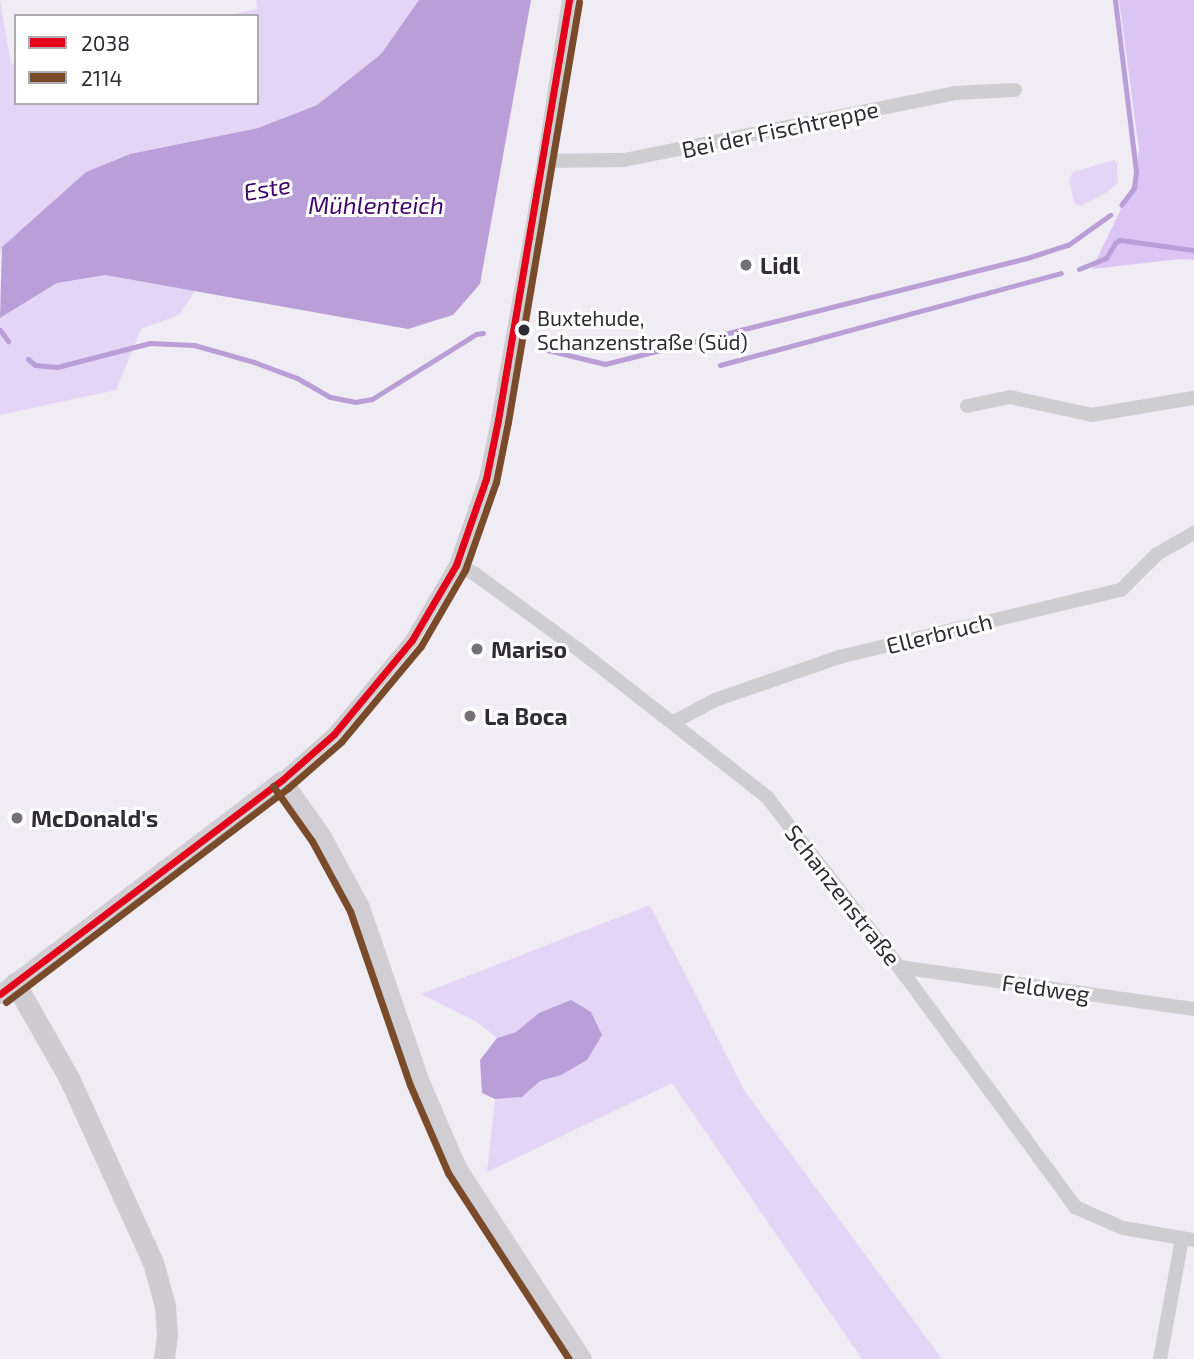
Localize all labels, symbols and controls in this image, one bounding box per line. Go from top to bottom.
legend [14,14,259,105]
text: 2038 [81,30,130,55]
text: 2114 [81,65,122,90]
street label: Bei der Fischtreppe [679,95,881,163]
water label: Este [241,170,293,206]
water label: Mühlenteich [308,191,444,219]
place label: Lidl [760,251,800,279]
marker: Lidl [738,257,754,273]
place label: Buxtehude, Schanzenstraße (Süd) [537,305,748,355]
marker: Buxtehude, Schanzenstraße (Süd) [517,323,531,337]
street label: Ellerbruch [883,607,995,659]
place label: Mariso [491,635,567,663]
marker: Mariso [469,641,485,657]
place label: La Boca [484,702,568,730]
marker: La Boca [462,708,478,724]
place label: McDonald's [31,804,158,832]
marker: McDonald's [9,810,25,826]
street label: Schanzenstraße [779,819,907,971]
street label: Feldweg [1000,968,1092,1008]

